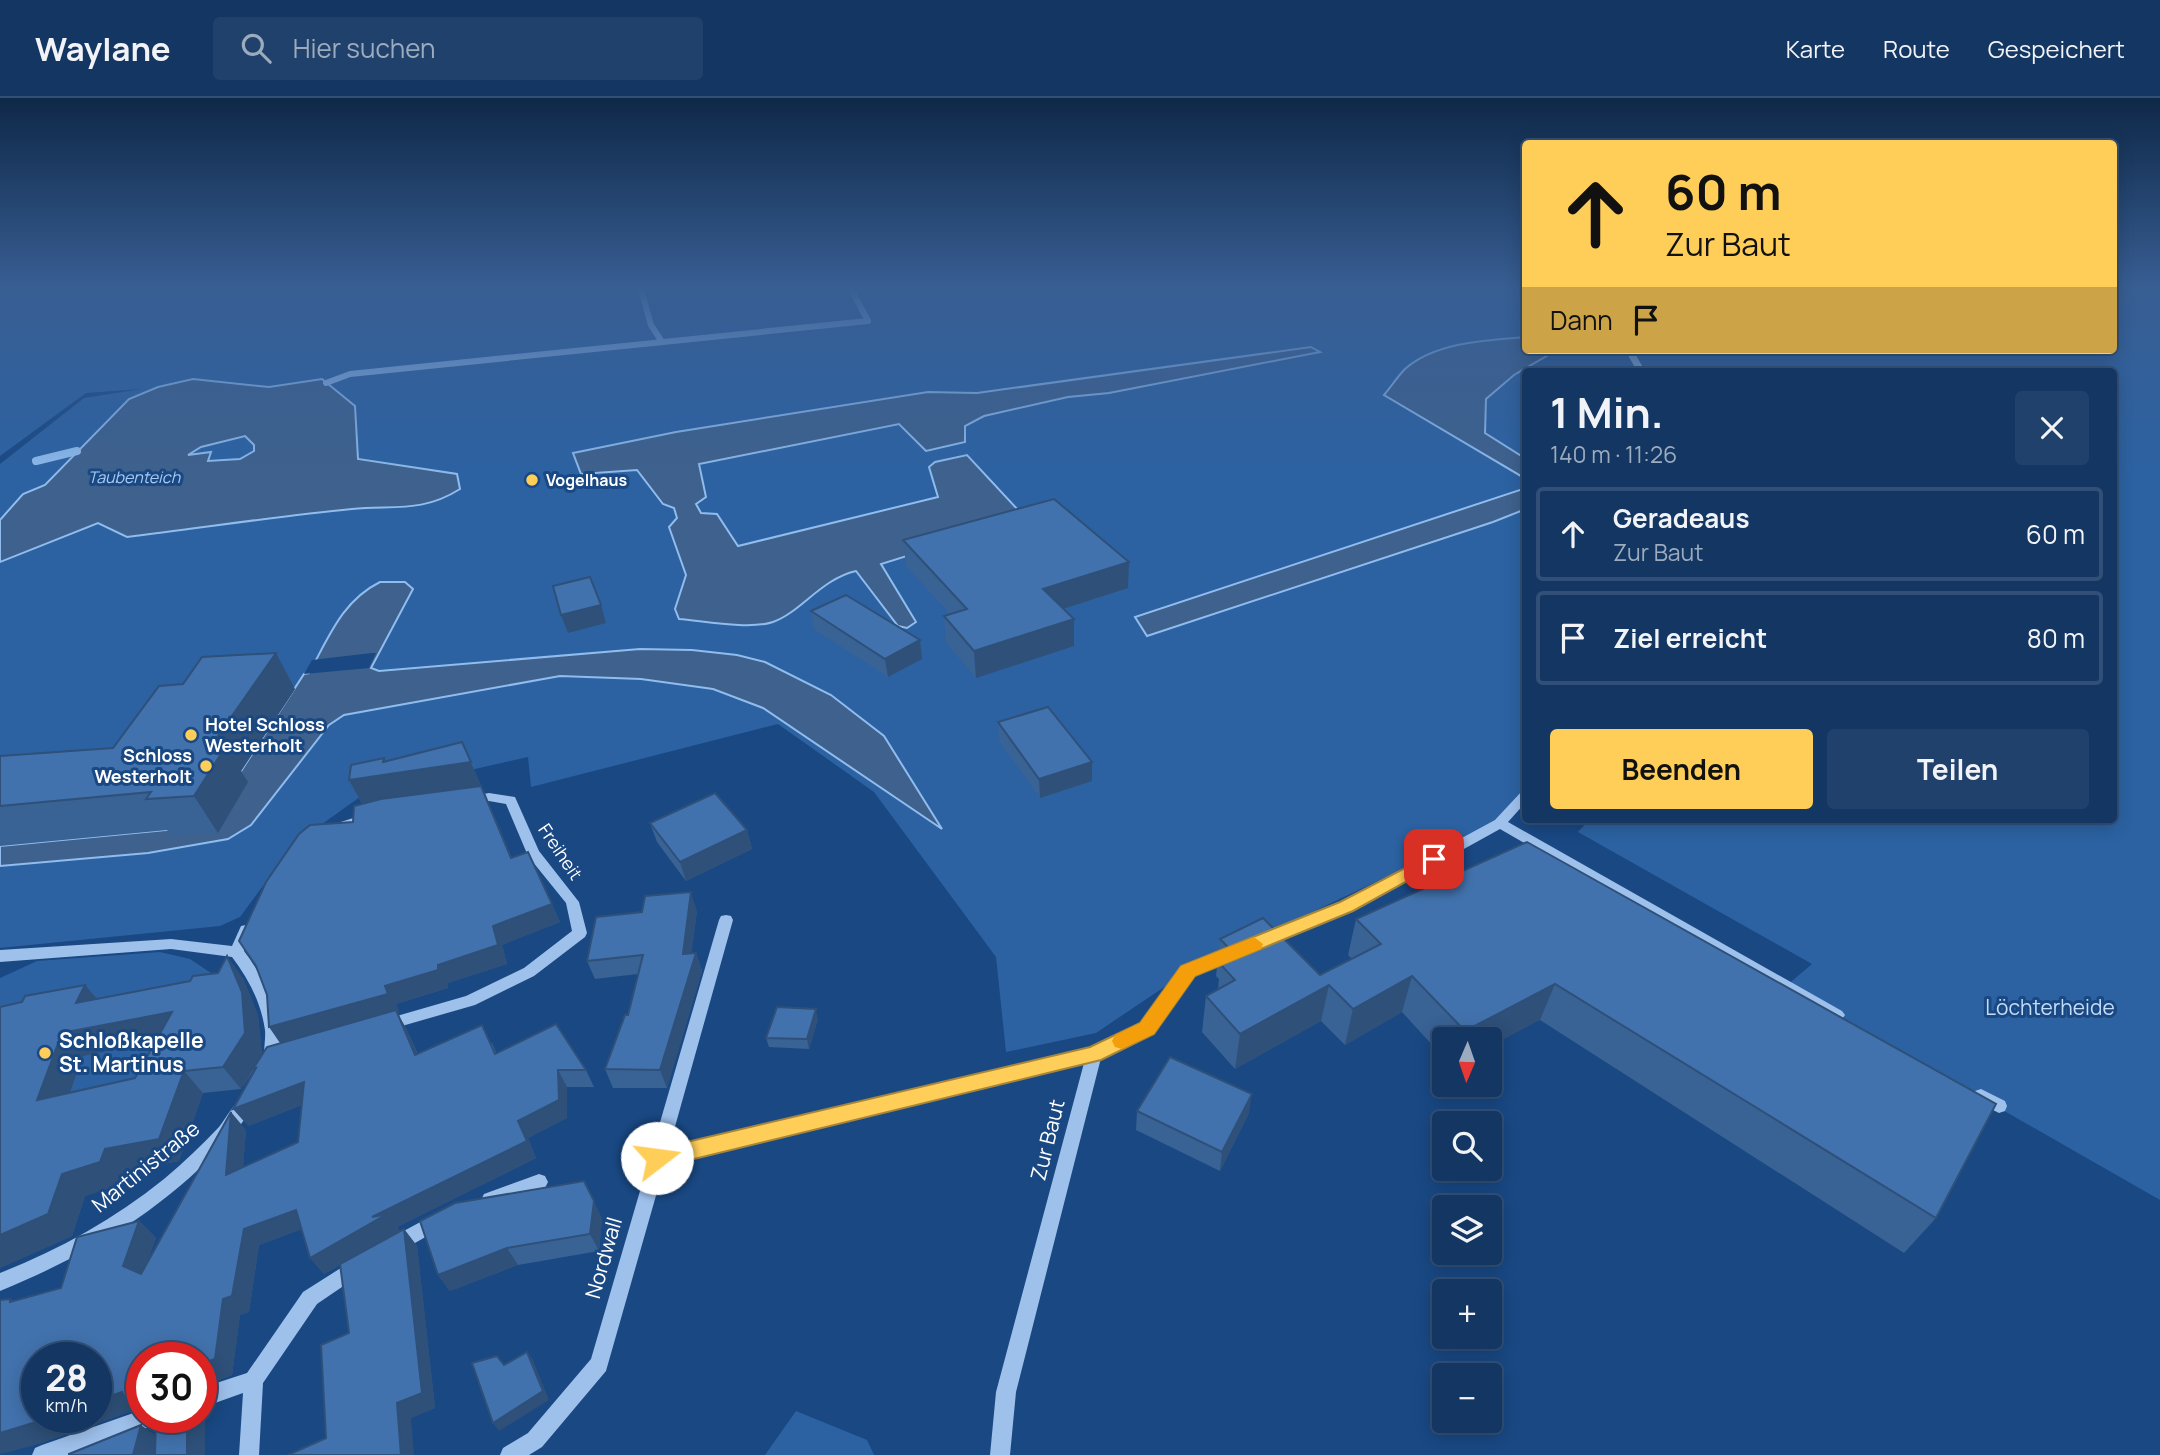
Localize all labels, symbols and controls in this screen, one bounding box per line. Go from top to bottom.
search box [213,17,703,80]
text: Waylane [35,26,171,71]
icon: search [237,29,275,67]
text: Hier suchen [293,30,436,66]
text: Karte [1786,32,1845,65]
text: Route [1883,32,1950,65]
text: Gespeichert [1988,32,2125,65]
text: 60 m [1665,158,1782,225]
icon: ahead [1550,168,1641,259]
text: Zur Baut [1665,222,1791,266]
icon: arrive [1627,301,1665,339]
text: Dann [1550,302,1613,338]
text: 1 Min. [1550,383,1664,441]
button: close [2015,391,2089,465]
text: 140 m · 11:26 [1550,438,1677,470]
water label: Taubenteich [88,466,181,488]
place label: Vogelhaus [546,469,627,491]
marker: Vogelhaus [524,472,540,488]
text: Geradeaus [1613,500,1749,536]
icon: ahead [1554,515,1592,553]
text: 60 m [2026,516,2085,552]
text: Zur Baut [1613,536,1703,568]
icon: arrive [1554,619,1592,657]
text: Ziel erreicht [1613,620,1767,656]
text: 80 m [2027,620,2085,656]
place label: Hotel Schloss Westerholt [205,712,325,757]
marker: Hotel Schloss Westerholt [183,727,199,743]
button: Beenden [1550,729,1813,809]
button: Teilen [1827,729,2089,809]
place label: Schloss Westerholt [94,743,192,788]
marker: Schloss Westerholt [198,758,214,774]
street label: Freiheit [533,819,588,884]
pin [1404,829,1464,889]
icon: arrive [1415,840,1453,878]
park label: Löchterheide [1985,993,2115,1021]
place label: Schloßkapelle St. Martinus [59,1026,204,1078]
north arrow [1432,1027,1502,1097]
map controls [1432,1027,1502,1433]
marker: Schloßkapelle St. Martinus [37,1045,53,1061]
street label: Zur Baut [1023,1096,1071,1183]
button: search [1432,1111,1502,1181]
street label: Martinistraße [86,1114,205,1218]
position arrow [620,1121,694,1195]
button: layers [1432,1195,1502,1265]
street label: Nordwall [578,1214,628,1302]
button: + [1432,1279,1502,1349]
speed limit sign: 30 [126,1342,217,1433]
text: 28 [45,1354,88,1402]
button: − [1432,1363,1502,1433]
text: km/h [46,1393,87,1417]

